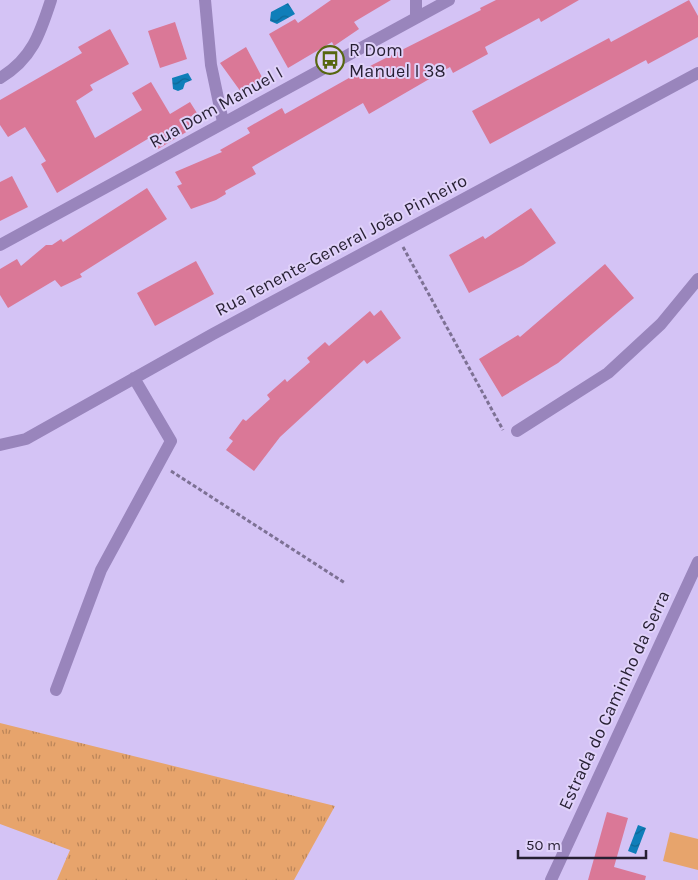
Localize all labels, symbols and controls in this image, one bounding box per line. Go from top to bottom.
place label: R Dom Manuel I 38 [349,39,445,82]
bus stop icon: R Dom Manuel I 38 [315,45,345,75]
street label: Rua Dom Manuel I [145,61,287,153]
street label: Rua Tenente-General João Pinheiro [211,169,471,321]
street label: Estrada do Caminho da Serra [553,587,675,813]
scale bar [518,828,646,860]
text: 50 m [526,836,561,854]

